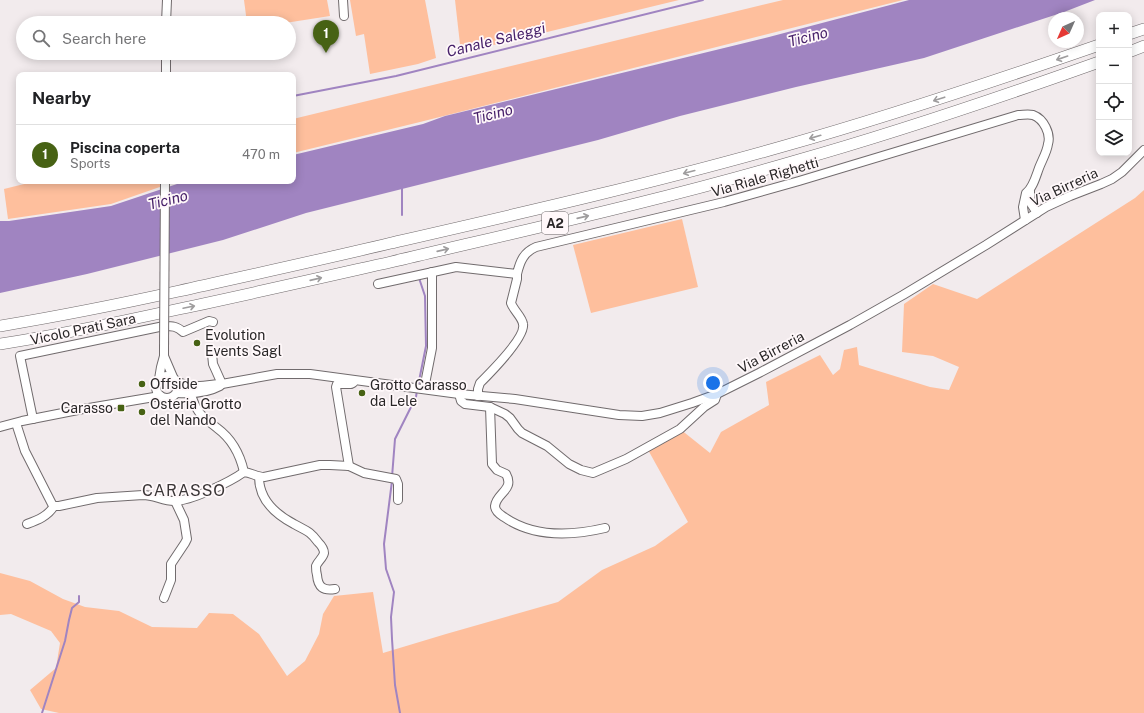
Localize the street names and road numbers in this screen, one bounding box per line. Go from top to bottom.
street label: Via Riale Righetti [710,154,820,200]
street label: Via Birreria [1028,164,1100,210]
road number: A2 [542,212,568,234]
street label: Vicolo Prati Sara [29,310,137,348]
street label: Via Birreria [735,328,807,376]

